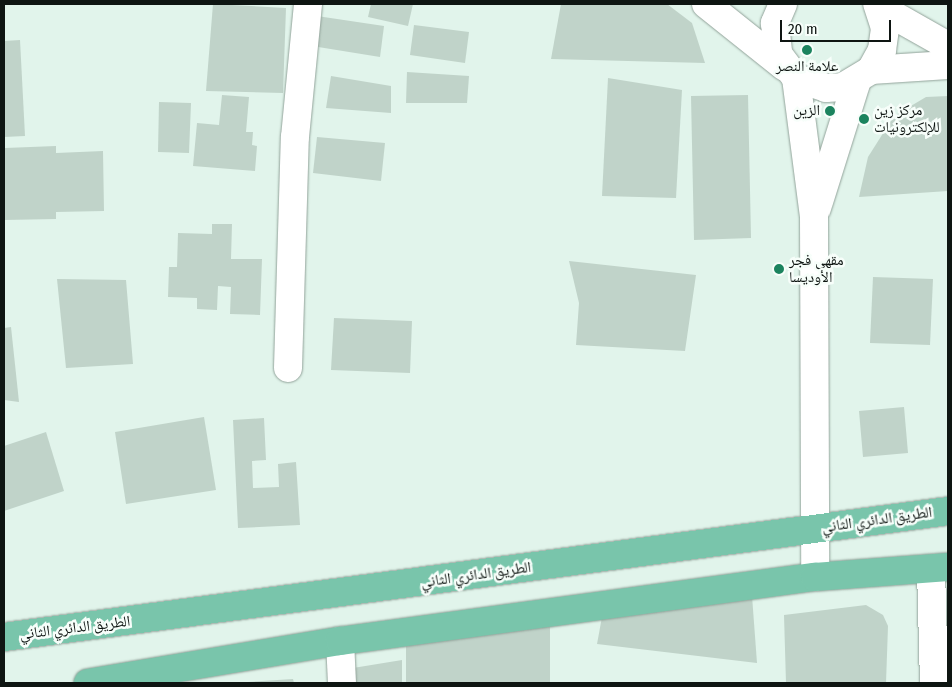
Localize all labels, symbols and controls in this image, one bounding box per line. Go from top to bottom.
scale bar [782,10,893,42]
text: 20 m [788,20,818,38]
marker: علامة النصر [801,44,813,56]
place label: علامة النصر [776,58,838,76]
place label: مركز زين للإلكترونيات [874,101,940,136]
place label: الزين [793,102,820,120]
marker: الزين [824,105,836,117]
marker: مركز زين للإلكترونيات [858,113,870,125]
place label: مقهى فجر الأوديسا [789,251,844,286]
marker: مقهى فجر الأوديسا [773,263,785,275]
street label: الطريق الدائري الثاني [821,503,933,537]
street label: الطريق الدائري الثاني [420,558,532,592]
street label: الطريق الدائري الثاني [19,612,131,644]

